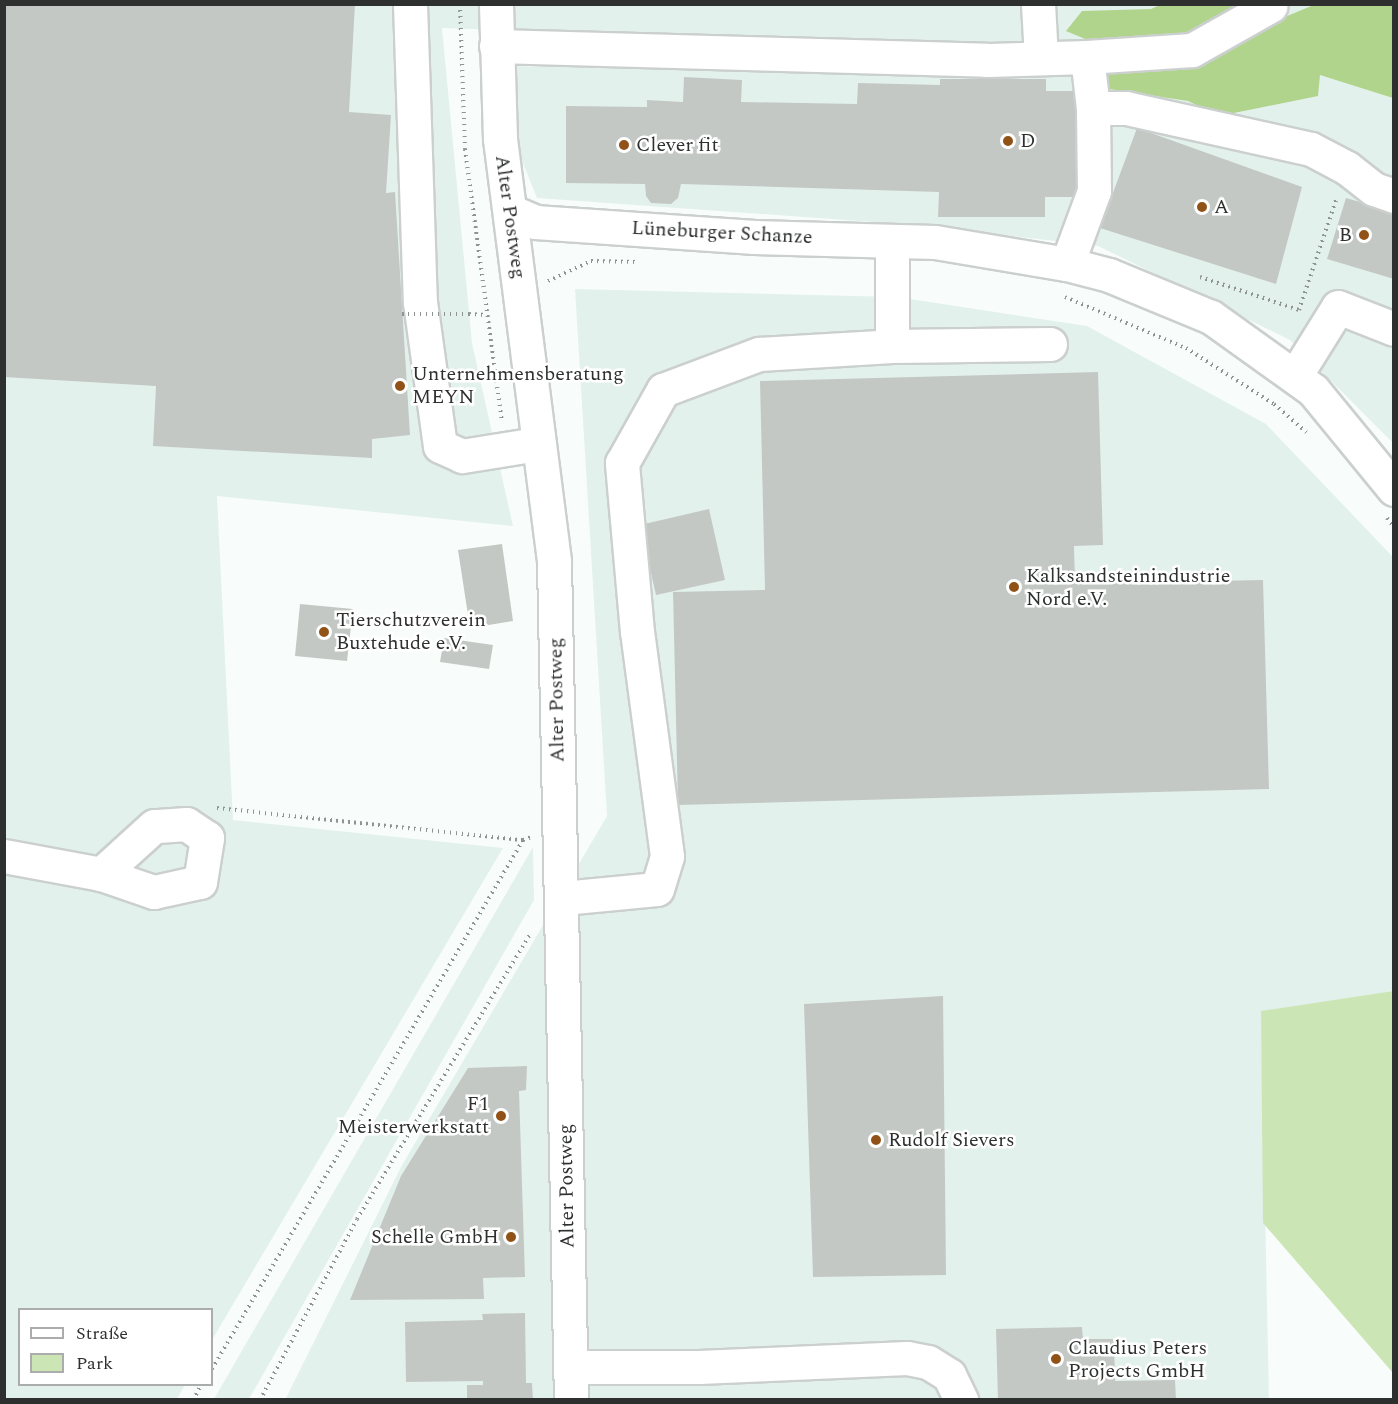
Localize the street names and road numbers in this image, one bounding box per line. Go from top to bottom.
street label: Alter Postweg [489,154,531,280]
street label: Lüneburger Schanze [631,216,813,250]
street label: Alter Postweg [544,637,570,763]
street label: Alter Postweg [554,1123,580,1249]

